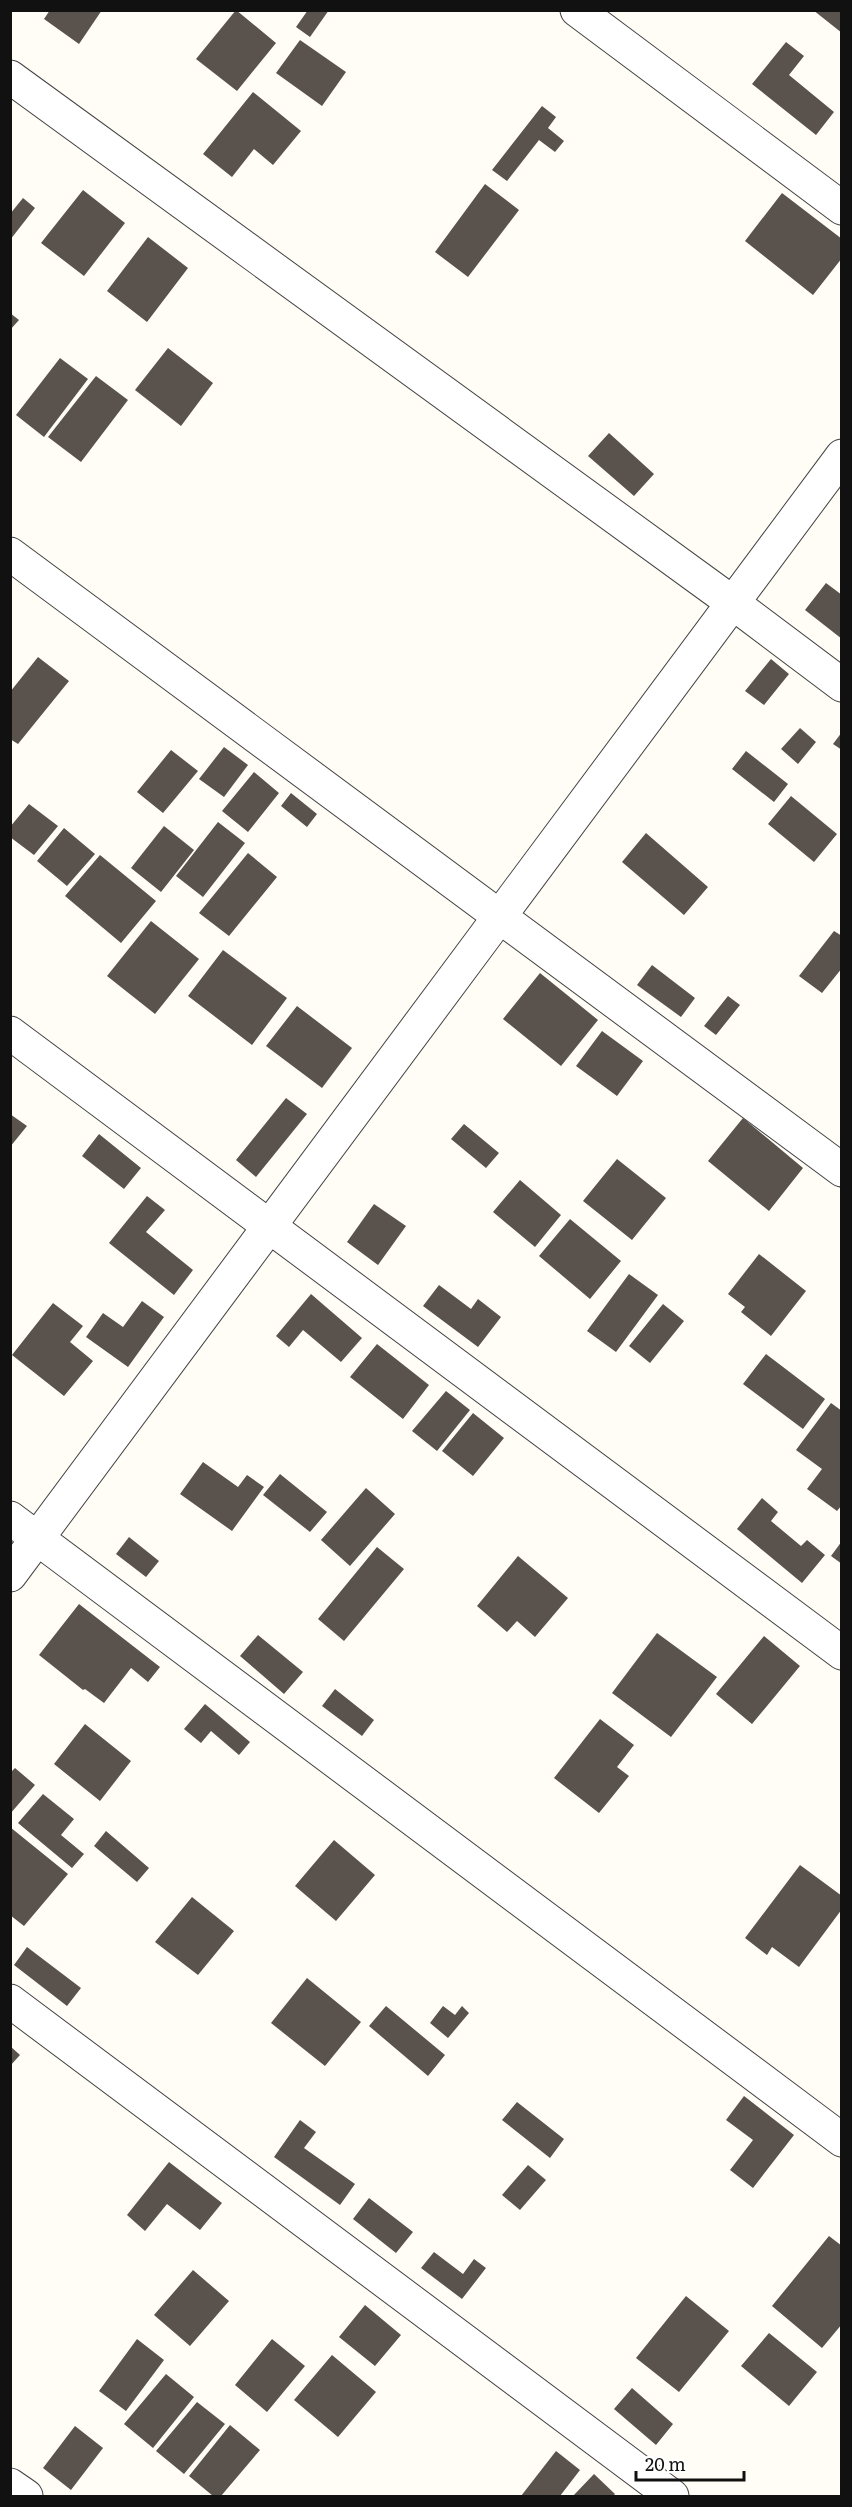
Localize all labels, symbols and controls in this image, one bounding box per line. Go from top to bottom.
scale bar [636,2444,744,2482]
text: 20 m [645,2450,686,2477]

